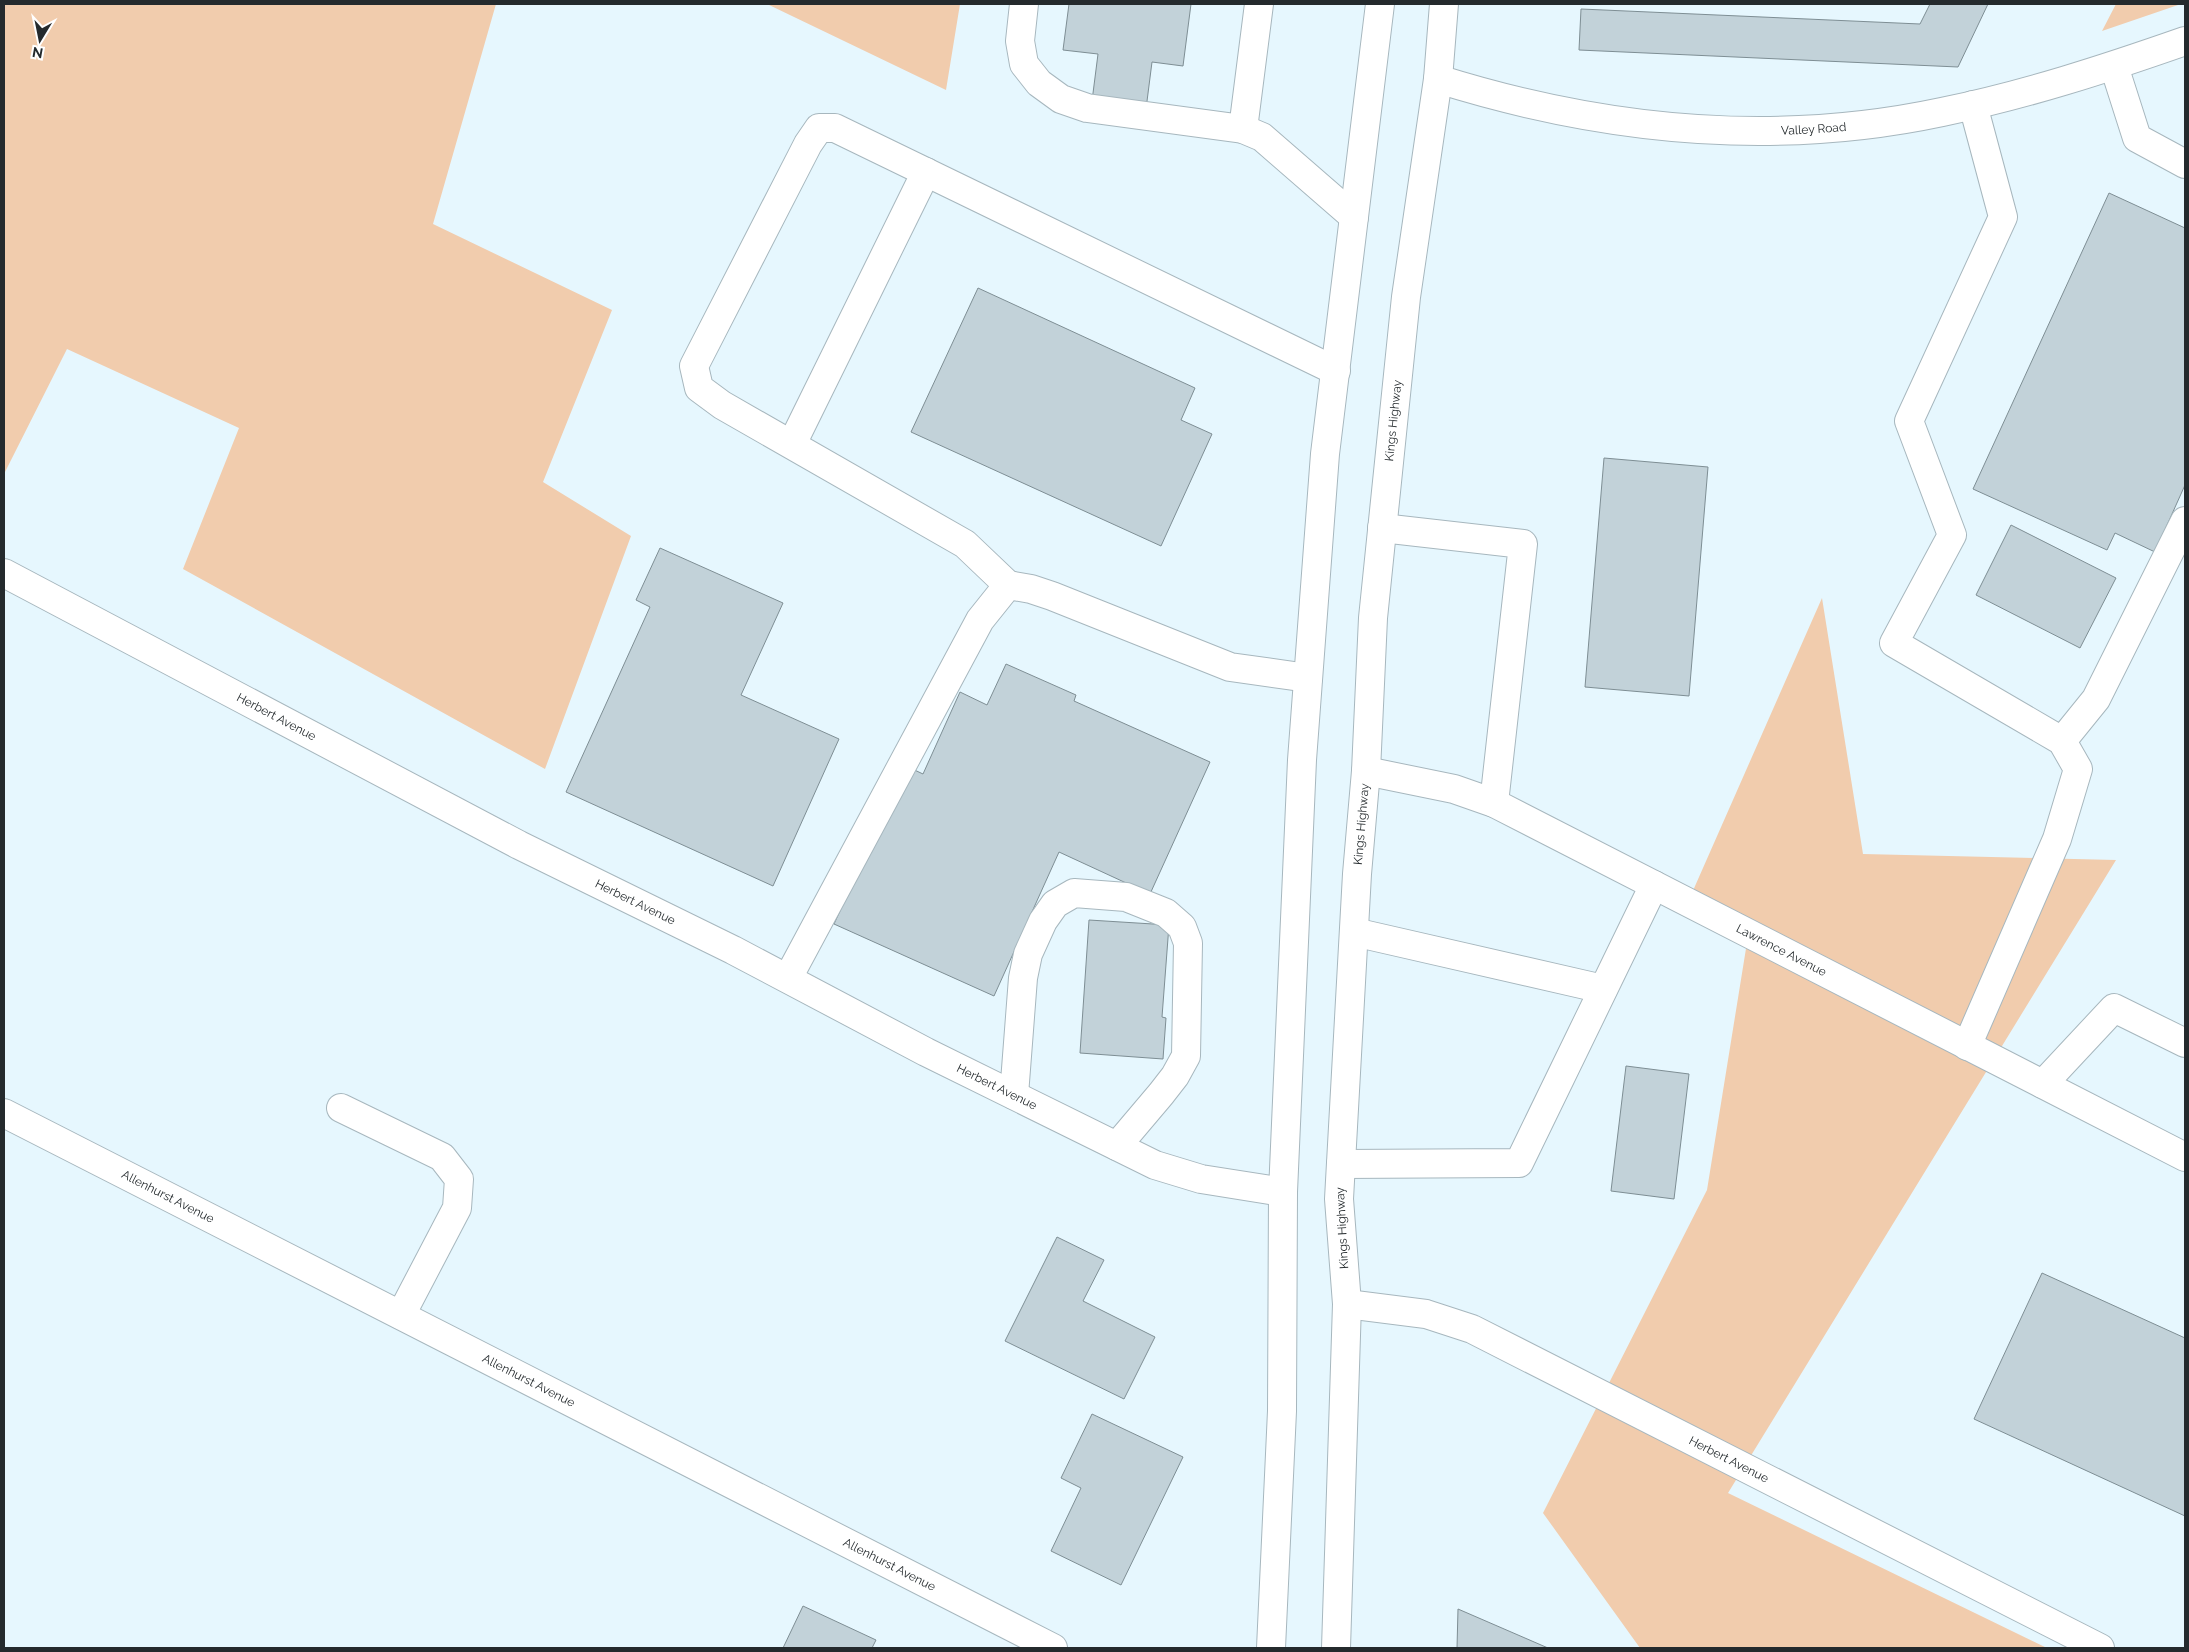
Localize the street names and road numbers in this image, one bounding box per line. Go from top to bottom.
street label: Valley Road [1781,120,1847,138]
street label: Kings Highway [1382,379,1404,462]
street label: Herbert Avenue [234,690,318,743]
street label: Kings Highway [1351,782,1372,866]
street label: Herbert Avenue [593,877,678,928]
street label: Lawrence Avenue [1734,921,1829,979]
street label: Herbert Avenue [954,1061,1039,1113]
street label: Allenhurst Avenue [119,1167,216,1226]
street label: Kings Highway [1333,1186,1351,1269]
street label: Allenhurst Avenue [480,1351,577,1410]
street label: Herbert Avenue [1687,1433,1771,1485]
street label: Allenhurst Avenue [841,1535,938,1594]

